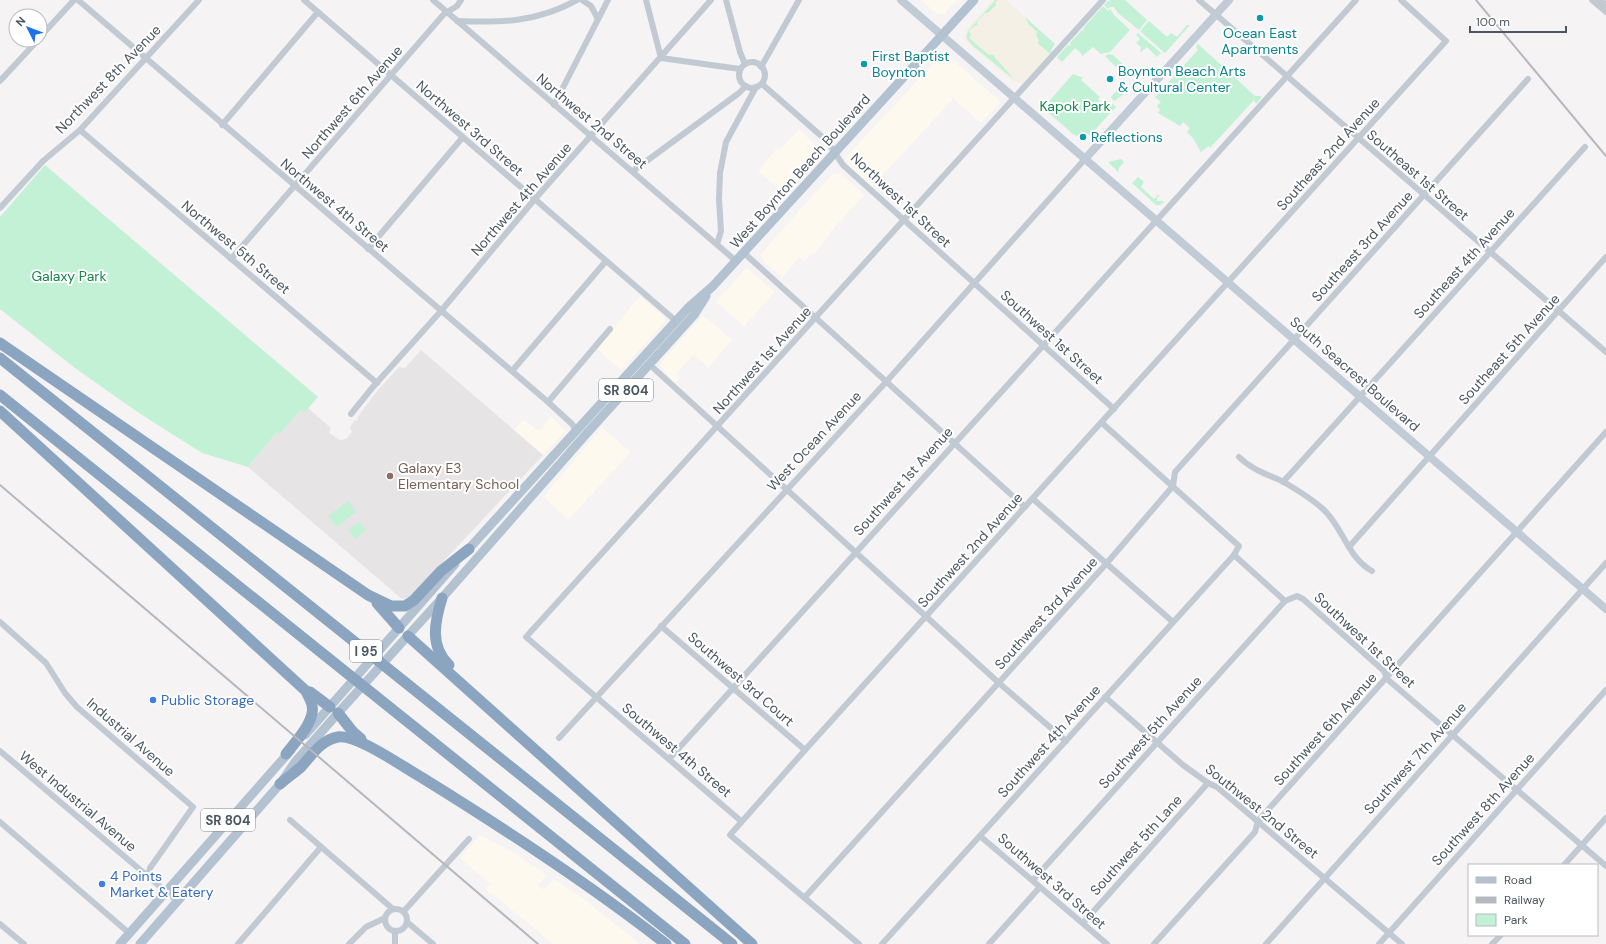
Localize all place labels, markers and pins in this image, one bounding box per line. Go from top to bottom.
marker: Ocean East Apartments [1255,13,1265,23]
place label: Ocean East Apartments [1221,24,1299,58]
place label: First Baptist Boynton [872,47,950,81]
marker: First Baptist Boynton [859,59,869,69]
place label: Boynton Beach Arts & Cultural Center [1118,62,1246,96]
marker: Boynton Beach Arts & Cultural Center [1105,74,1115,84]
place label: Reflections [1091,128,1163,146]
marker: Reflections [1078,132,1088,142]
place label: Galaxy E3 Elementary School [398,459,519,493]
marker: Galaxy E3 Elementary School [385,471,395,481]
place label: Public Storage [161,691,254,709]
marker: Public Storage [148,695,158,705]
place label: 4 Points Market & Eatery [110,867,214,901]
marker: 4 Points Market & Eatery [97,879,107,889]

